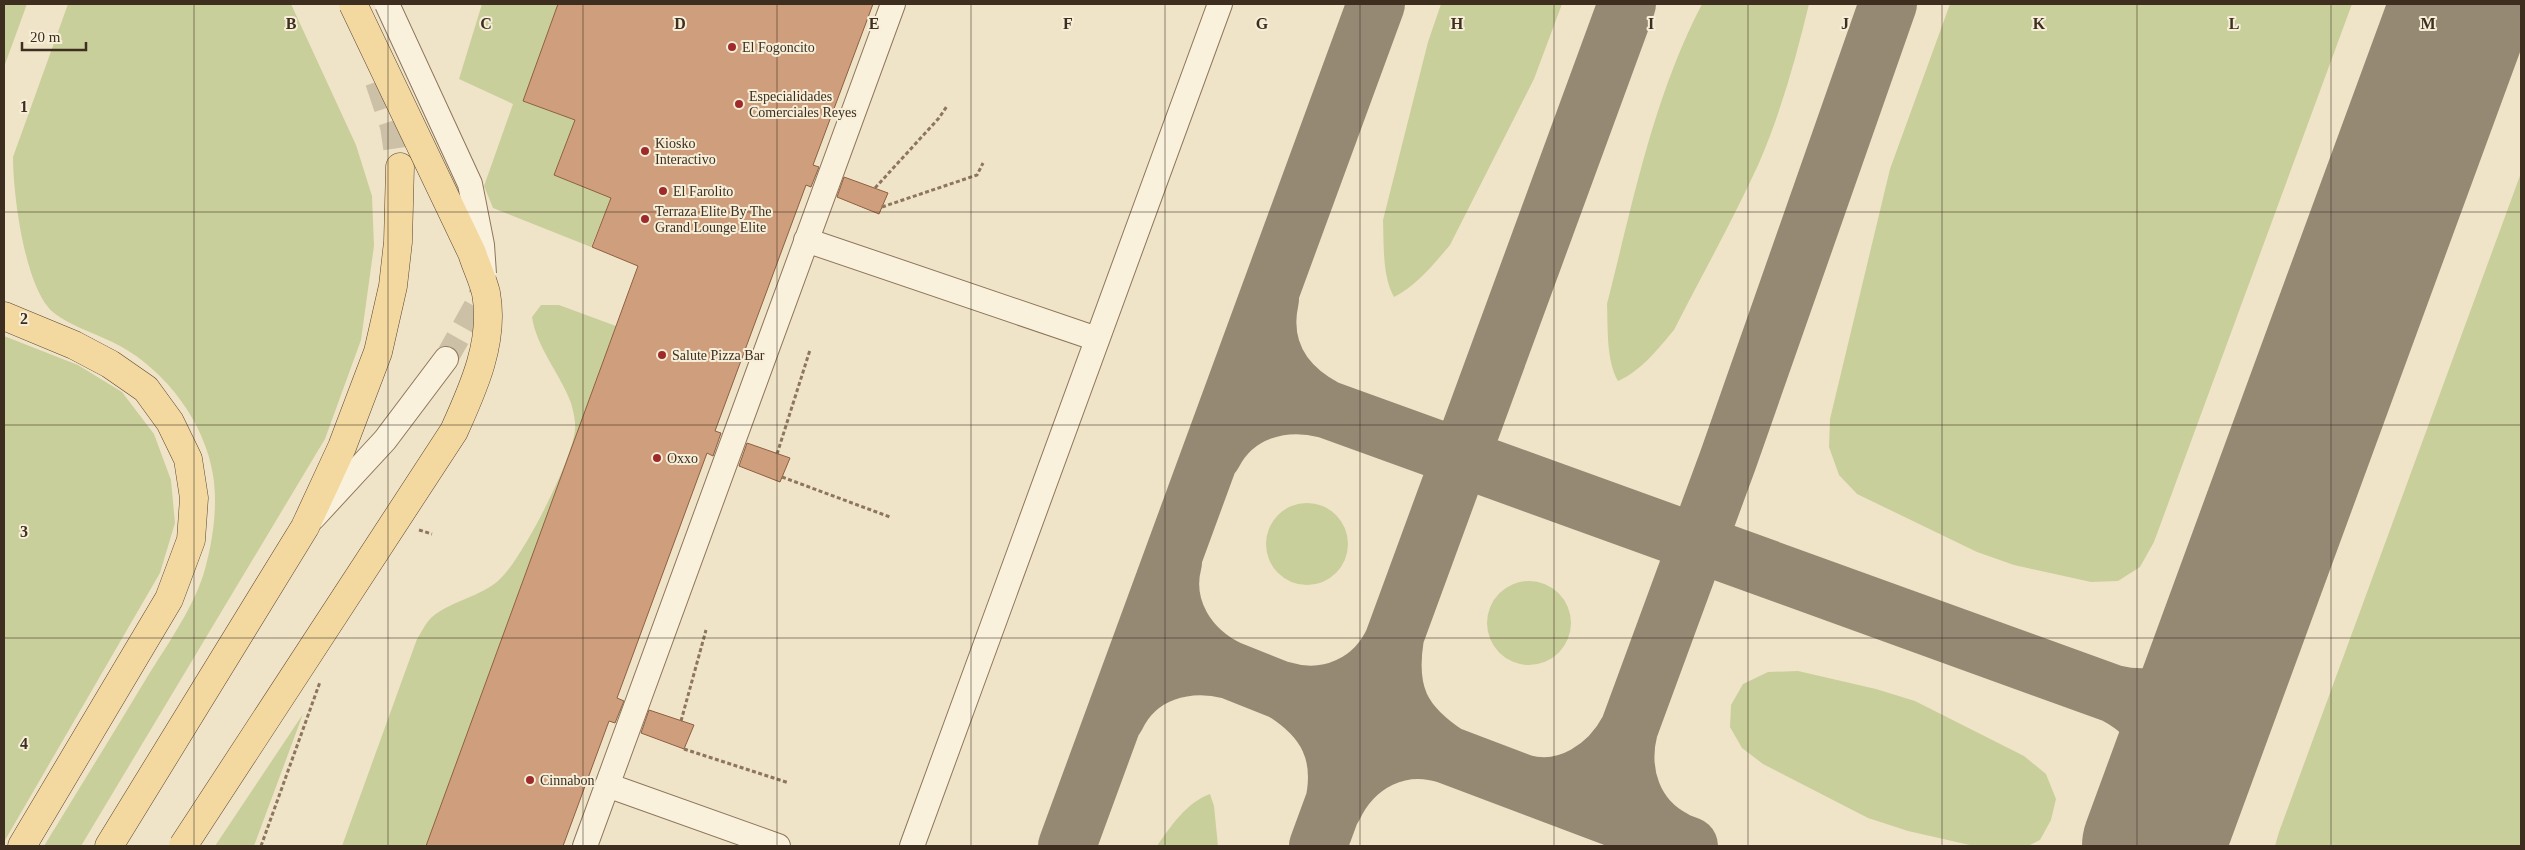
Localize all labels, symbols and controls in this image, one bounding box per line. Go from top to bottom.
text: B [286,15,297,32]
text: C [480,15,492,32]
text: D [674,15,686,32]
text: E [869,15,879,32]
text: F [1063,15,1073,32]
text: G [1256,15,1269,32]
text: H [1451,15,1464,32]
text: I [1648,15,1654,32]
text: J [1841,15,1849,32]
text: K [2033,15,2046,32]
text: L [2229,15,2239,32]
text: M [2420,15,2436,32]
scale bar [22,20,86,52]
text: 20 m [30,29,61,45]
place label: El Fogoncito [742,40,815,55]
marker: El Fogoncito [726,41,738,53]
place label: Especialidades Comerciales Reyes [749,89,857,120]
text: 1 [20,98,28,115]
marker: Especialidades Comerciales Reyes [733,98,745,110]
place label: Kiosko Interactivo [655,136,716,167]
marker: Kiosko Interactivo [639,145,651,157]
place label: El Farolito [673,184,733,199]
marker: El Farolito [657,185,669,197]
place label: Terraza Elite By The Grand Lounge Elite [655,204,772,235]
marker: Terraza Elite By The Grand Lounge Elite [639,213,651,225]
text: 2 [20,310,28,327]
place label: Salute Pizza Bar [672,348,765,363]
marker: Salute Pizza Bar [656,349,668,361]
place label: Oxxo [667,451,698,466]
marker: Oxxo [651,452,663,464]
text: 3 [20,523,28,540]
text: 4 [20,735,28,752]
place label: Cinnabon [540,773,594,788]
marker: Cinnabon [524,774,536,786]

